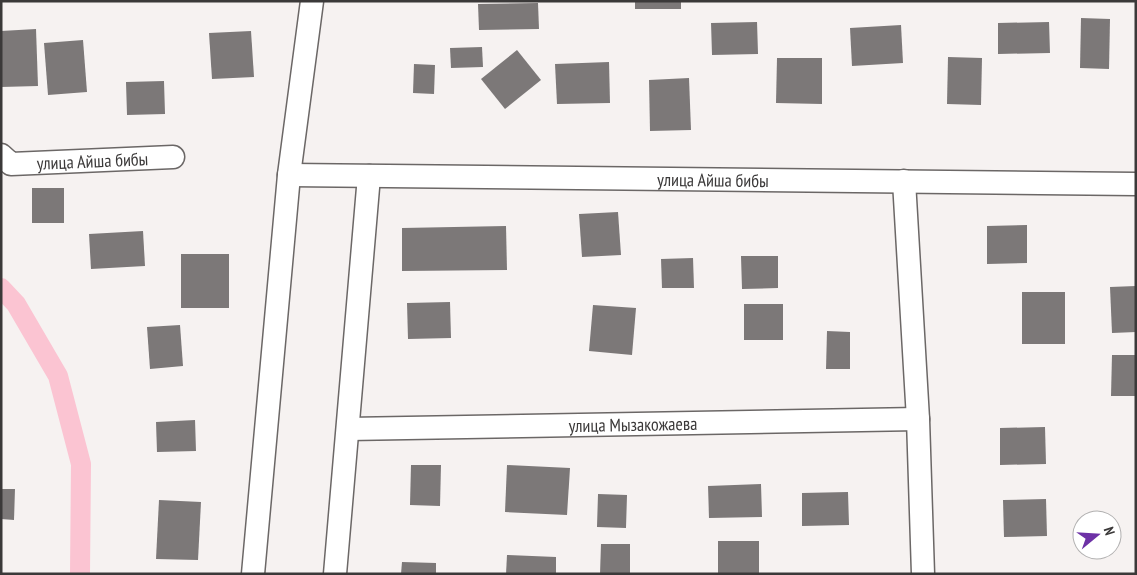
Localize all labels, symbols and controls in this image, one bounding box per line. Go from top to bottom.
street label: улица Айша бибы [36,147,149,174]
street label: улица Айша бибы [657,167,769,192]
street label: улица Мызакожаева [568,411,698,437]
north arrow [1072,510,1122,560]
text: N [1100,525,1119,537]

